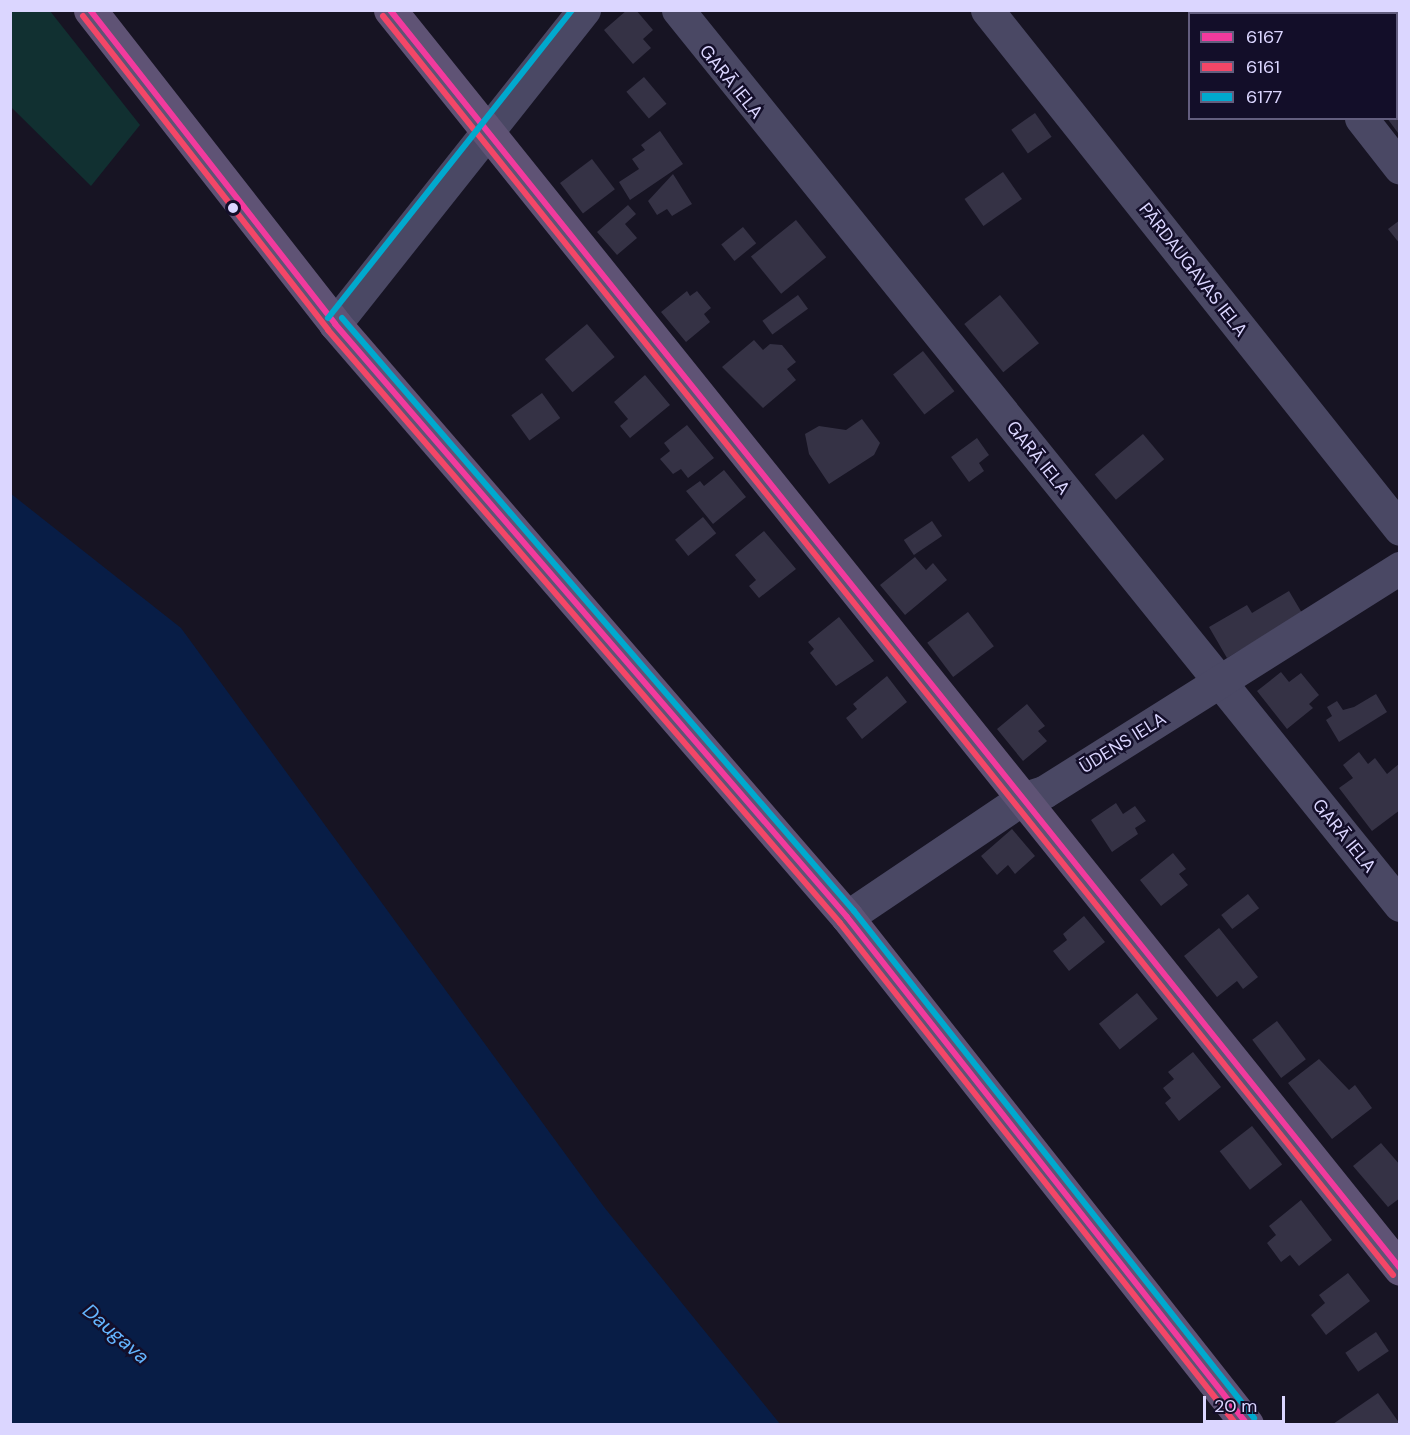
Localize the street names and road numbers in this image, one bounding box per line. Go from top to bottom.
street label: GARĀ IELA [695,41,767,123]
street label: PĀRDAUGAVAS IELA [1134,199,1252,341]
street label: GARĀ IELA [1002,417,1074,499]
street label: ŪDENS IELA [1076,708,1170,778]
street label: GARĀ IELA [1308,795,1380,877]

